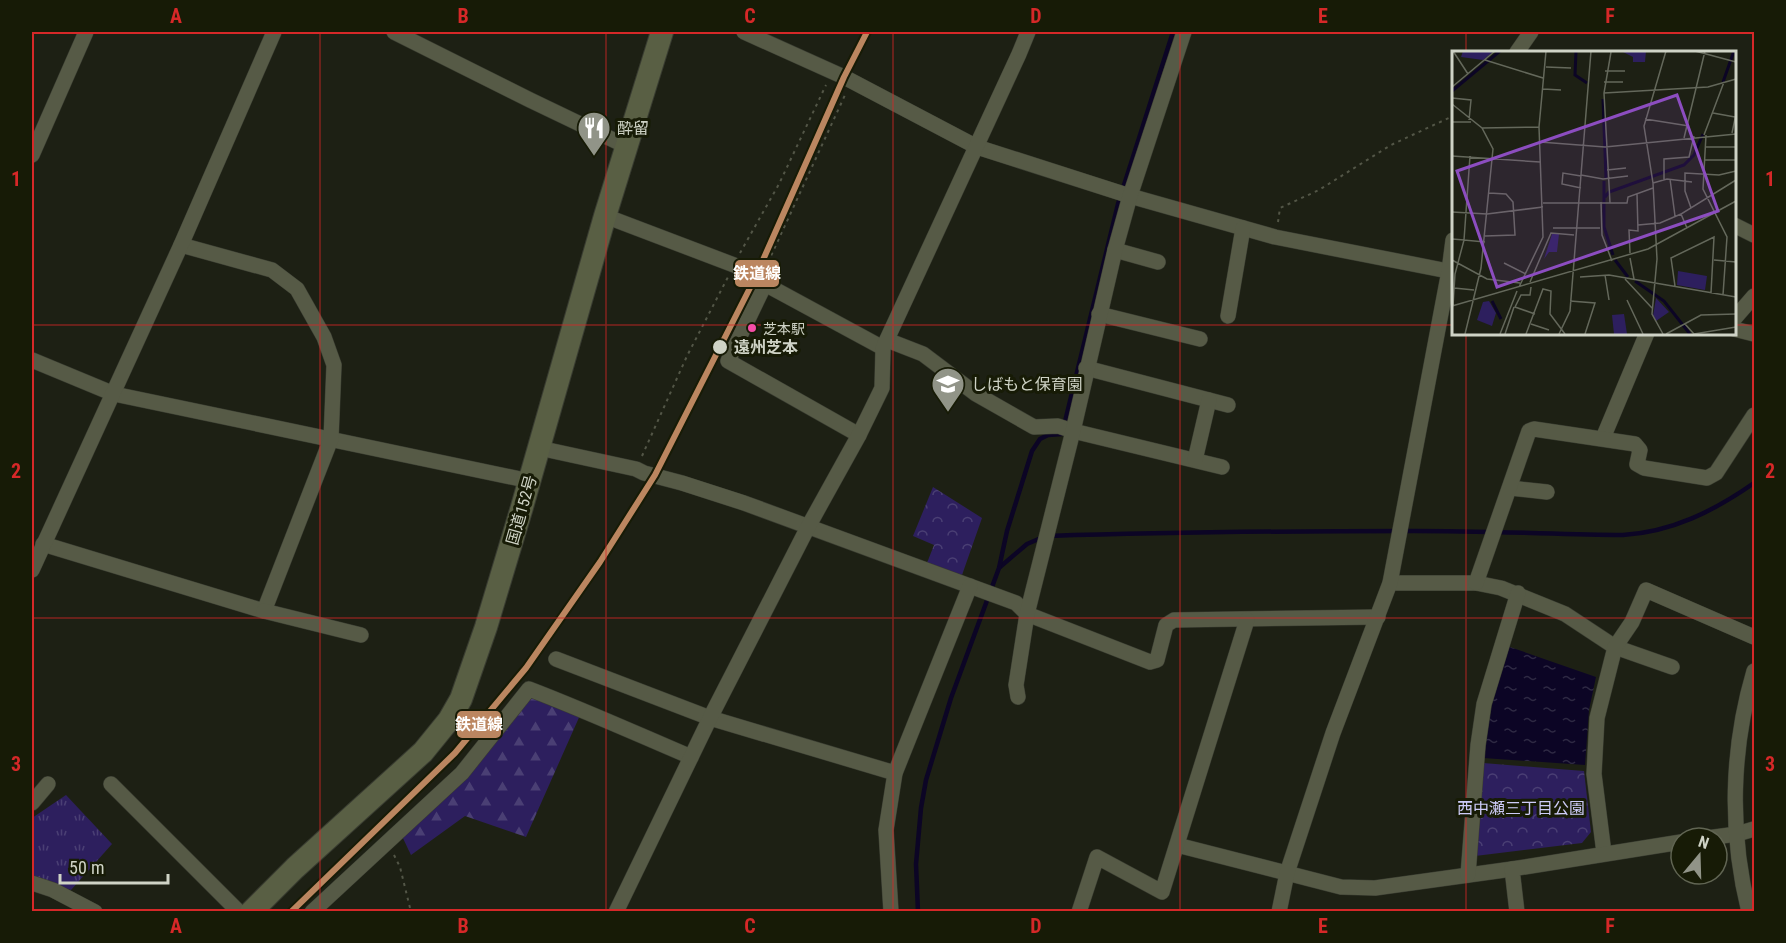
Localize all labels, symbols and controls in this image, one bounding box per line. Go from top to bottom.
text: A [170,4,182,28]
text: B [457,4,469,28]
text: C [744,4,756,28]
text: D [1030,4,1042,28]
text: E [1318,4,1328,28]
text: F [1605,4,1615,28]
inset map [1452,51,1735,334]
restaurant icon: 酔留 [576,110,612,157]
place label: 酔留 [617,119,649,138]
text: 1 [11,167,21,191]
text: 1 [1765,167,1775,191]
line badge: 鉄道線 [734,259,780,288]
text: 鉄道線 [733,264,781,283]
place label: 芝本駅 [763,321,805,337]
marker: 芝本駅 [746,322,758,334]
marker: 遠州芝本 [711,338,729,356]
place label: 遠州芝本 [734,338,798,357]
school or university icon: しばもと保育園 [930,366,966,413]
place label: しばもと保育園 [971,375,1083,394]
text: 2 [11,459,21,483]
text: 2 [1765,459,1775,483]
street label: 国道152号 [502,473,540,547]
line badge: 鉄道線 [456,710,502,739]
text: 鉄道線 [455,715,503,734]
text: 3 [11,752,21,776]
text: 3 [1765,752,1775,776]
park label: 西中瀬三丁目公園 [1457,799,1585,818]
north arrow [1669,826,1729,886]
text: N [1696,832,1711,853]
scale bar [60,847,168,885]
text: 50 m [69,857,104,878]
text: A [170,914,182,938]
text: B [457,914,469,938]
text: C [744,914,756,938]
text: D [1030,914,1042,938]
text: E [1318,914,1328,938]
text: F [1605,914,1615,938]

